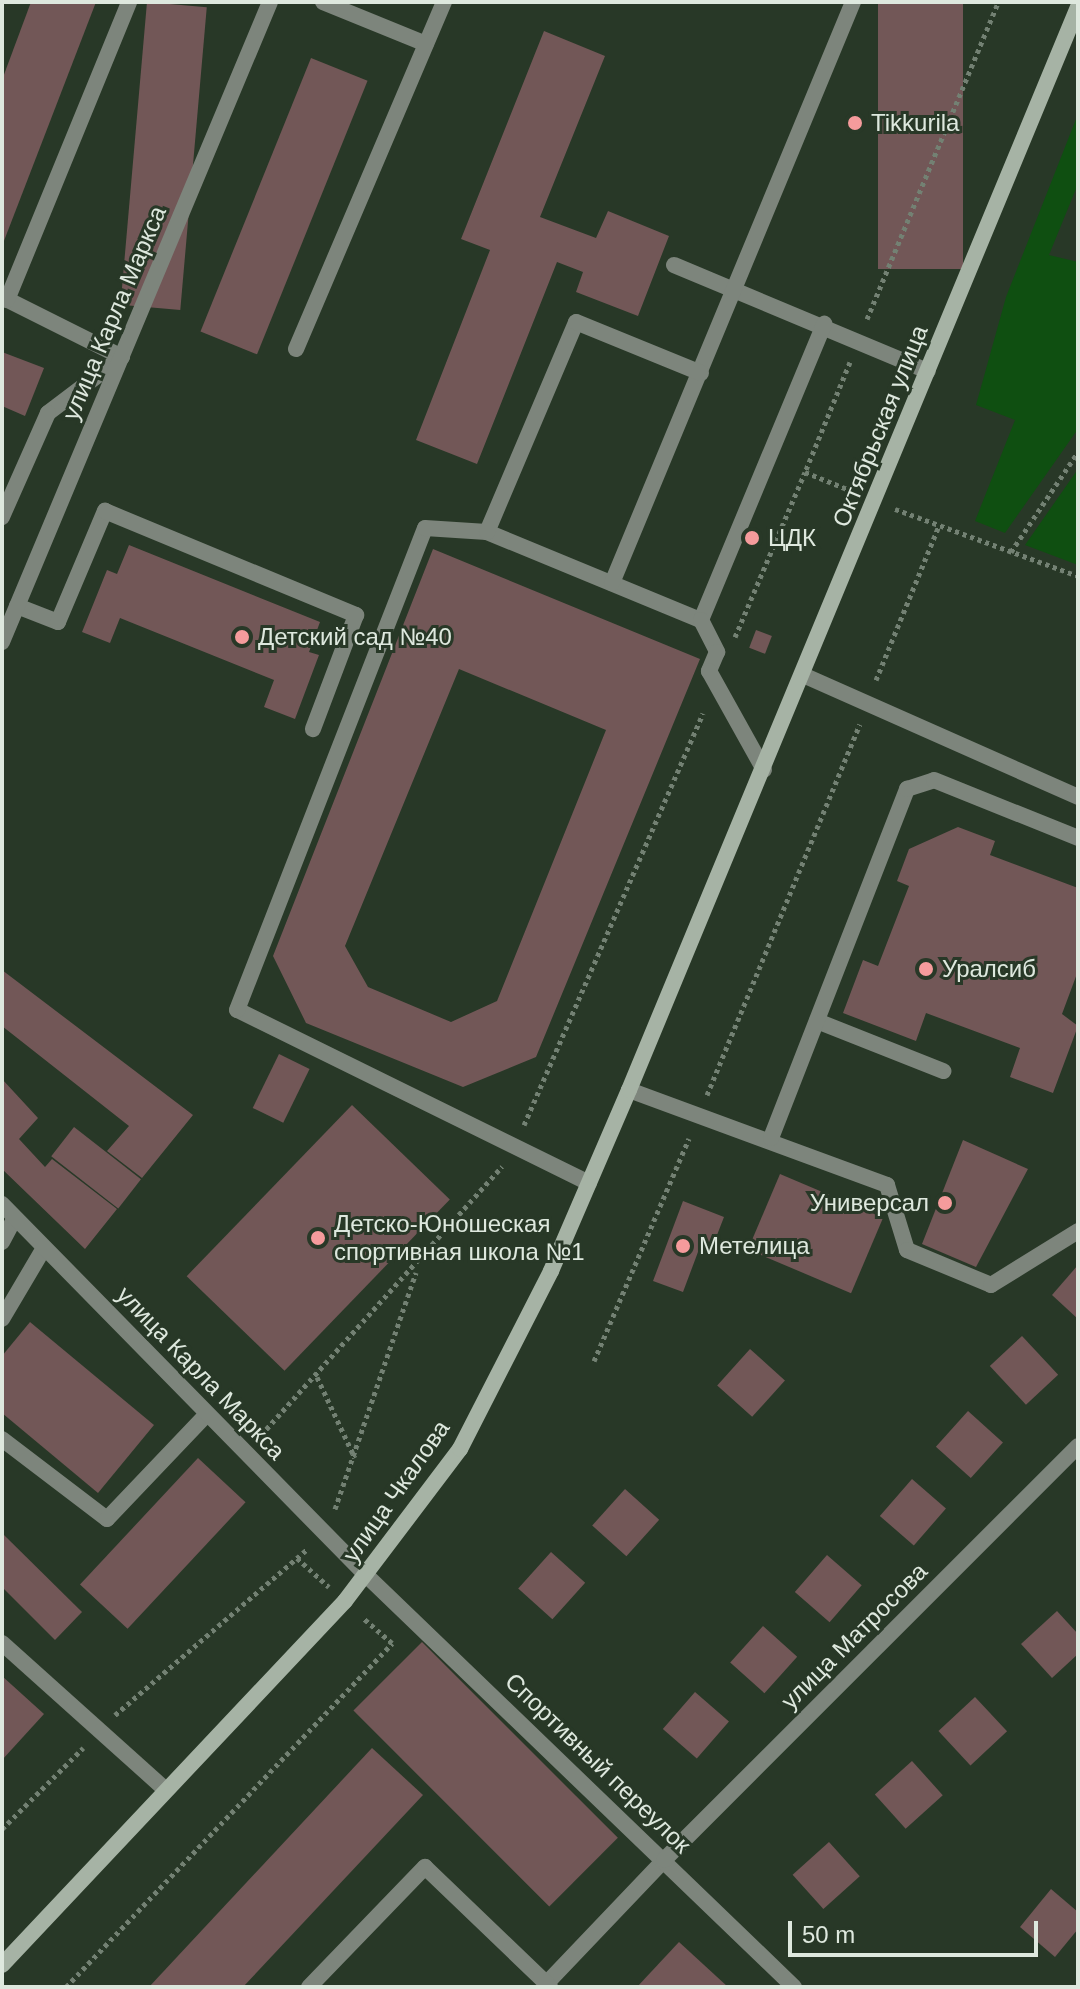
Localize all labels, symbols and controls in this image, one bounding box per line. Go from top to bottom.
place label: Tikkurila [871,109,959,137]
marker: Tikkurila [846,114,864,132]
street label: улица Карла Маркса [56,202,172,424]
street label: Октябрьская улица [826,321,934,531]
place label: ЦДК [768,524,816,552]
marker: ЦДК [743,529,761,547]
place label: Детский сад №40 [258,623,452,651]
marker: Детский сад №40 [233,628,251,646]
place label: Уралсиб [942,955,1036,983]
marker: Уралсиб [917,960,935,978]
place label: Универсал [810,1189,929,1217]
marker: Универсал [936,1194,954,1212]
place label: Детско-Юношеская спортивная школа №1 [334,1210,585,1266]
marker: Детско-Юношеская спортивная школа №1 [309,1229,327,1247]
place label: Метелица [699,1232,810,1260]
marker: Метелица [674,1237,692,1255]
street label: улица Карла Маркса [111,1280,291,1466]
street label: улица Чкалова [336,1415,456,1567]
street label: улица Матросова [775,1557,933,1715]
street label: Спортивный переулок [499,1667,697,1859]
scale bar [792,1905,1042,1955]
text: 50 m [802,1921,855,1948]

